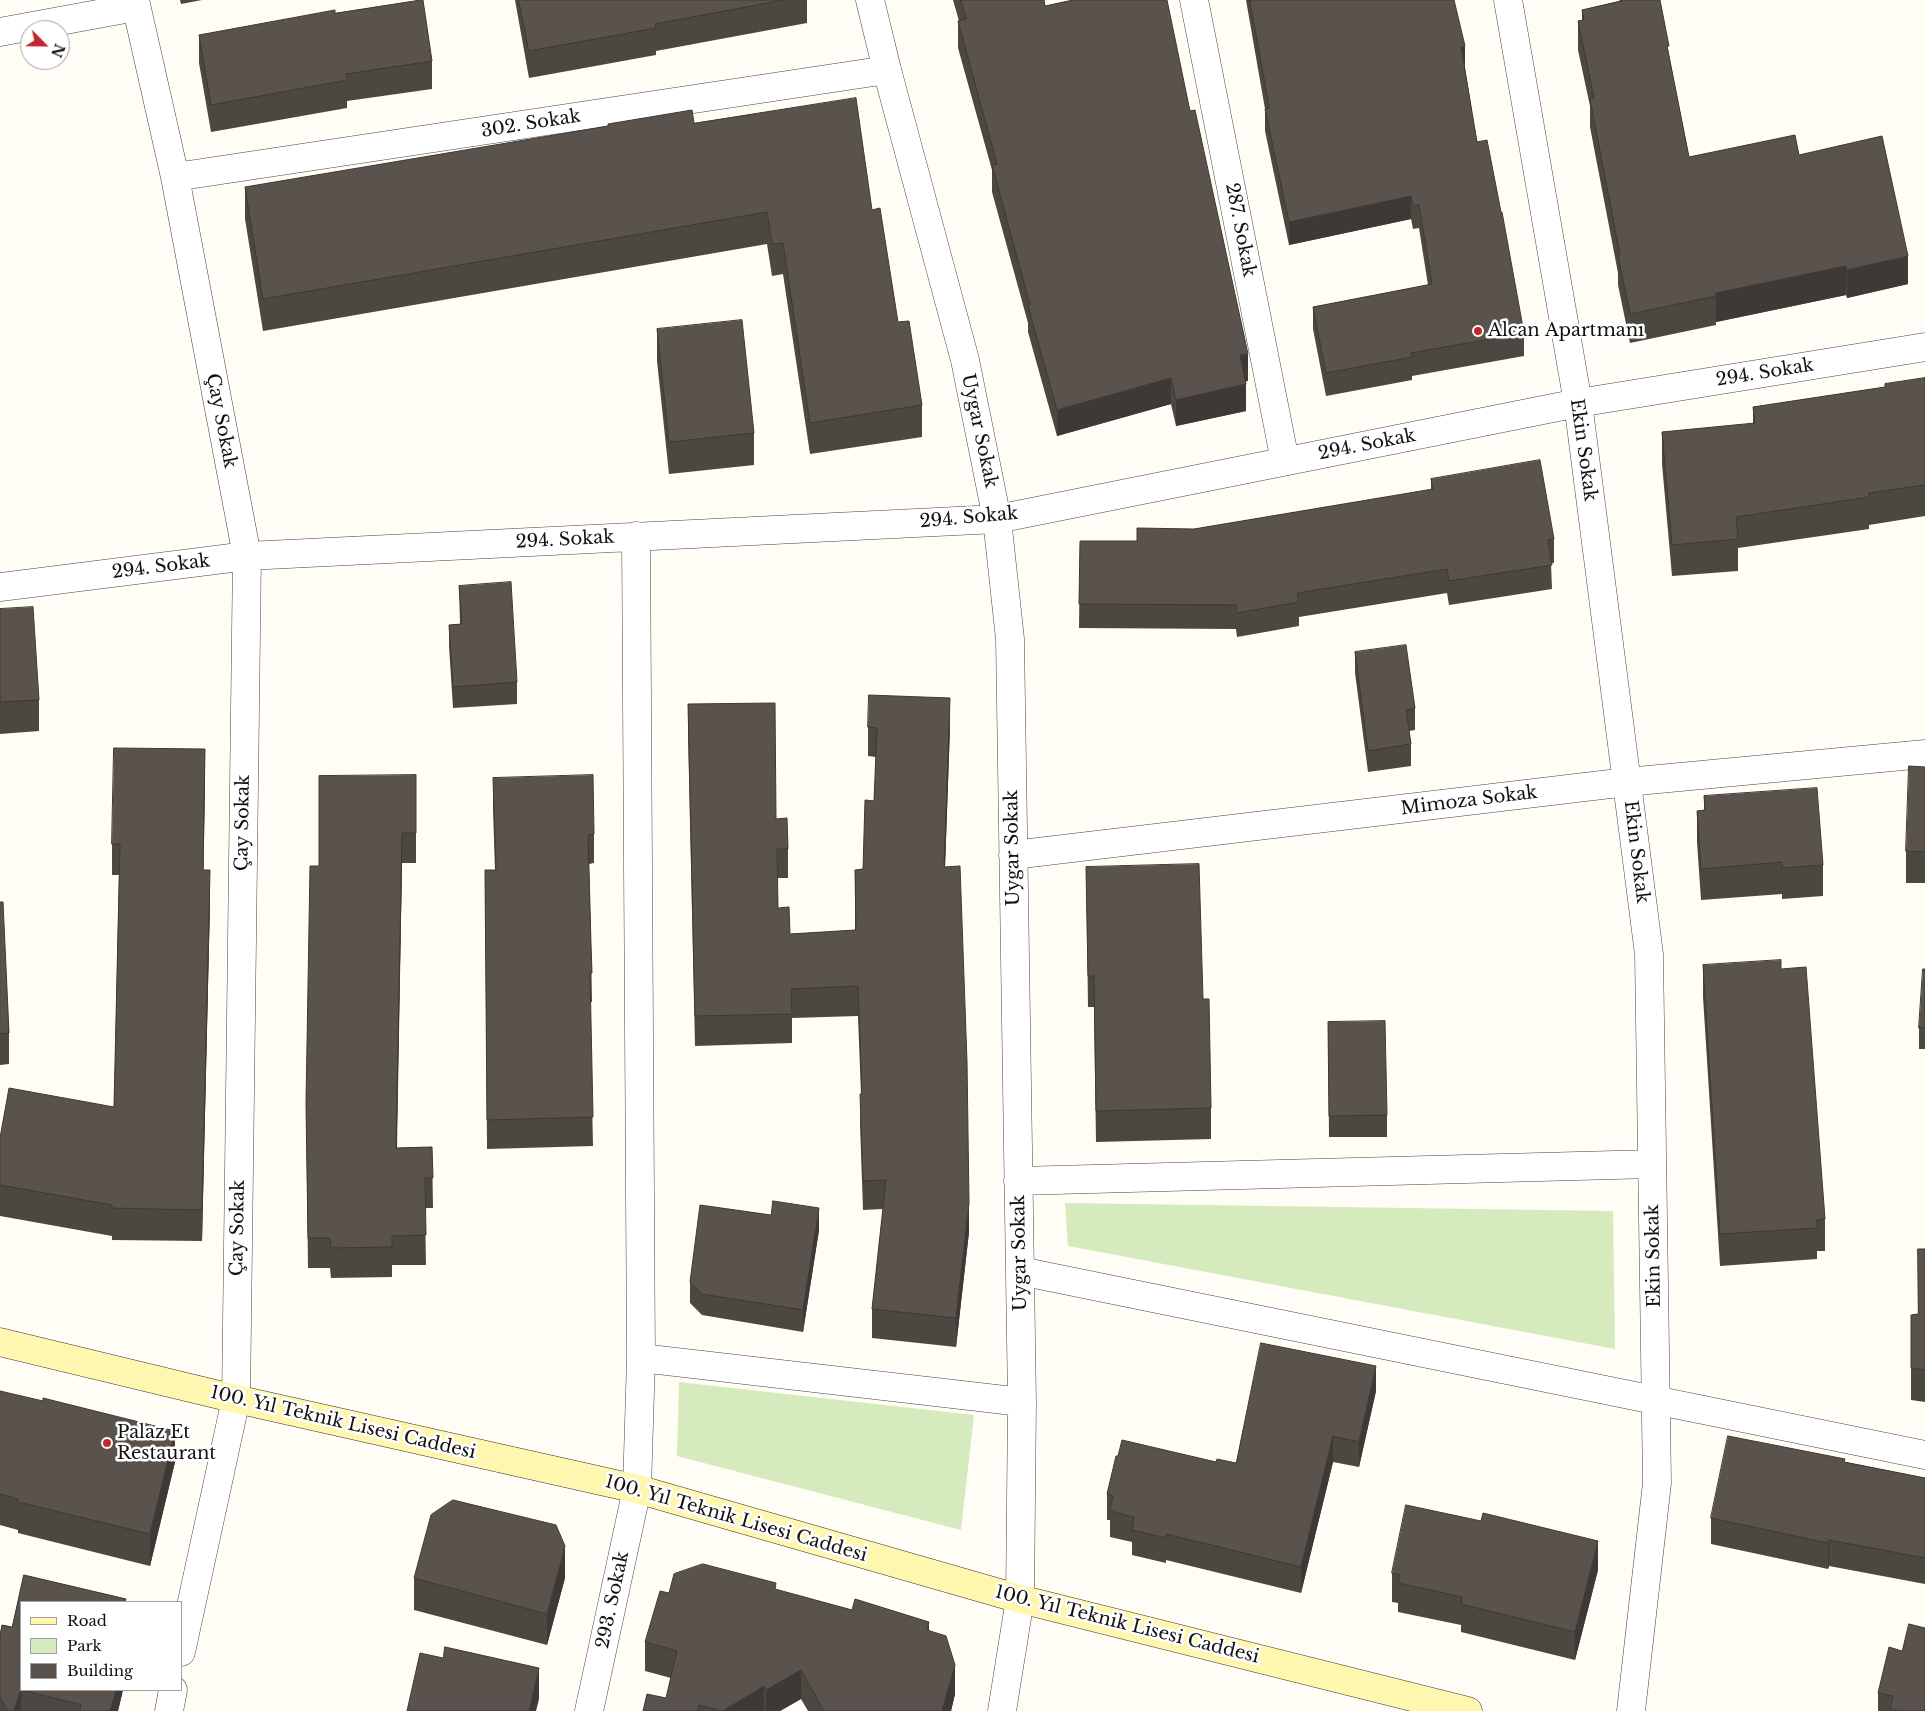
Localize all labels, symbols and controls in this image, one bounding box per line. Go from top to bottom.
north arrow [20,20,70,70]
text: N [47,41,69,60]
street label: 302. Sokak [480,105,582,143]
street label: 287. Sokak [1220,181,1260,279]
place label: Alcan Apartmanı [1488,320,1644,342]
marker: Alcan Apartmanı [1472,325,1484,337]
street label: 294. Sokak [1715,355,1815,391]
street label: Çay Sokak [201,372,241,470]
street label: Uygar Sokak [956,372,1002,490]
street label: Ekin Sokak [1565,397,1601,503]
street label: 294. Sokak [1317,425,1417,465]
street label: 294. Sokak [919,503,1019,533]
street label: 294. Sokak [515,527,615,553]
street label: 294. Sokak [111,550,211,584]
street label: Çay Sokak [231,775,255,871]
street label: Mimoza Sokak [1399,782,1539,820]
street label: Uygar Sokak [1001,790,1025,906]
street label: Ekin Sokak [1619,799,1653,905]
street label: Çay Sokak [226,1180,250,1276]
street label: Uygar Sokak [1008,1195,1032,1311]
street label: Ekin Sokak [1642,1204,1666,1308]
street label: 100. Yıl Teknik Lisesi Caddesi [208,1382,478,1464]
place label: Palaz Et Restaurant [117,1422,216,1465]
marker: Palaz Et Restaurant [101,1437,113,1449]
street label: 100. Yıl Teknik Lisesi Caddesi [602,1471,870,1567]
street label: 293. Sokak [592,1549,634,1651]
street label: 100. Yıl Teknik Lisesi Caddesi [993,1582,1261,1668]
legend [20,1601,182,1691]
text: Road [67,1611,107,1630]
text: Park [67,1636,102,1655]
text: Building [67,1661,133,1680]

